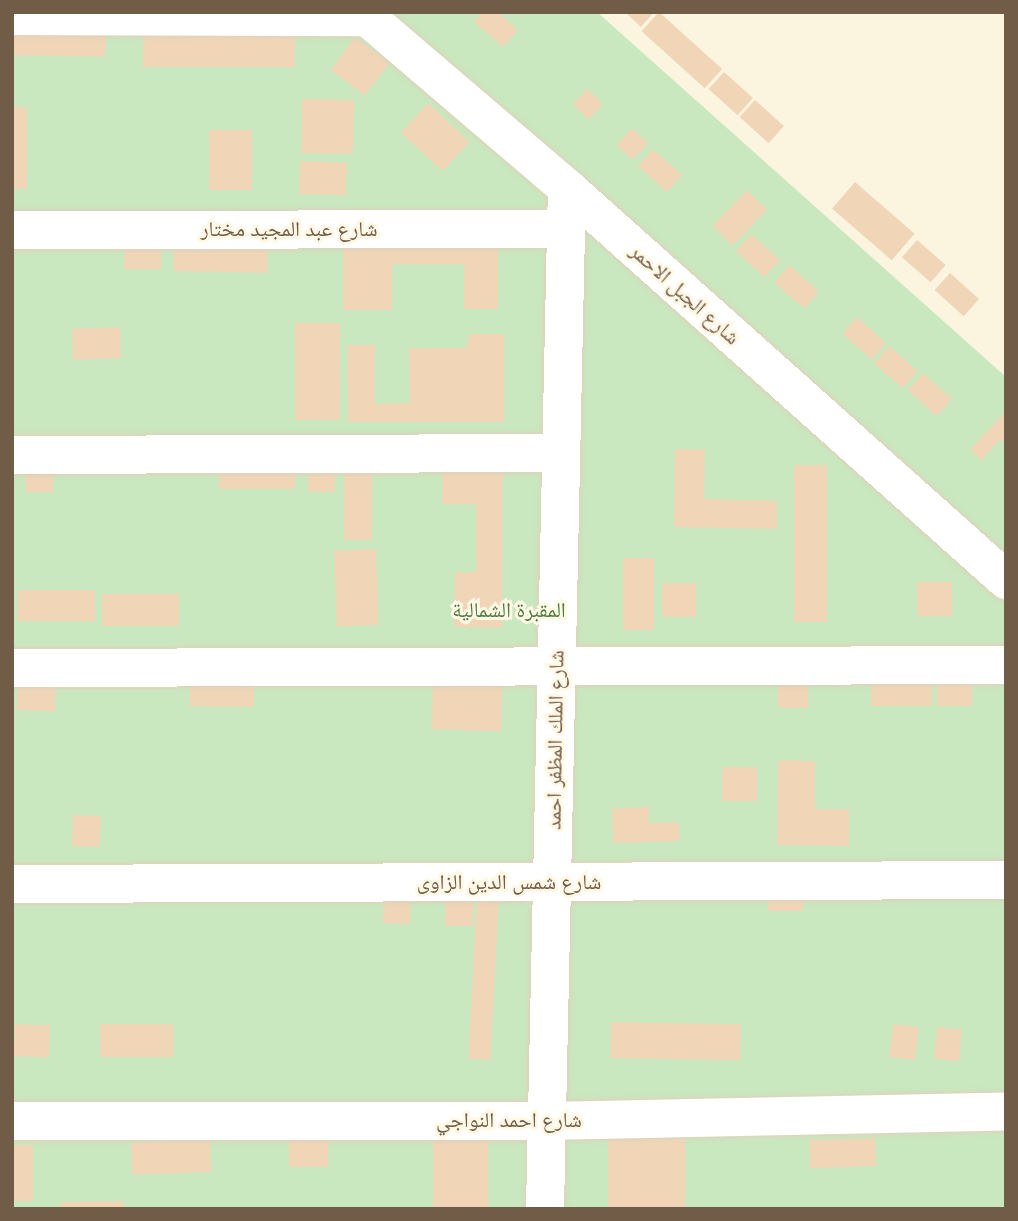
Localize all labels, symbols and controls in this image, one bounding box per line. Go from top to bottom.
street label: شارع عبد المجيد مختار [201,216,377,242]
street label: شارع الجبل الاحمر [625,238,745,350]
park label: المقبرة الشمالية [452,597,566,623]
street label: شارع الملك المظفر احمد [541,650,569,830]
street label: شارع شمس الدين الزاوى [417,869,601,895]
street label: شارع احمد النواجي [436,1107,582,1133]

